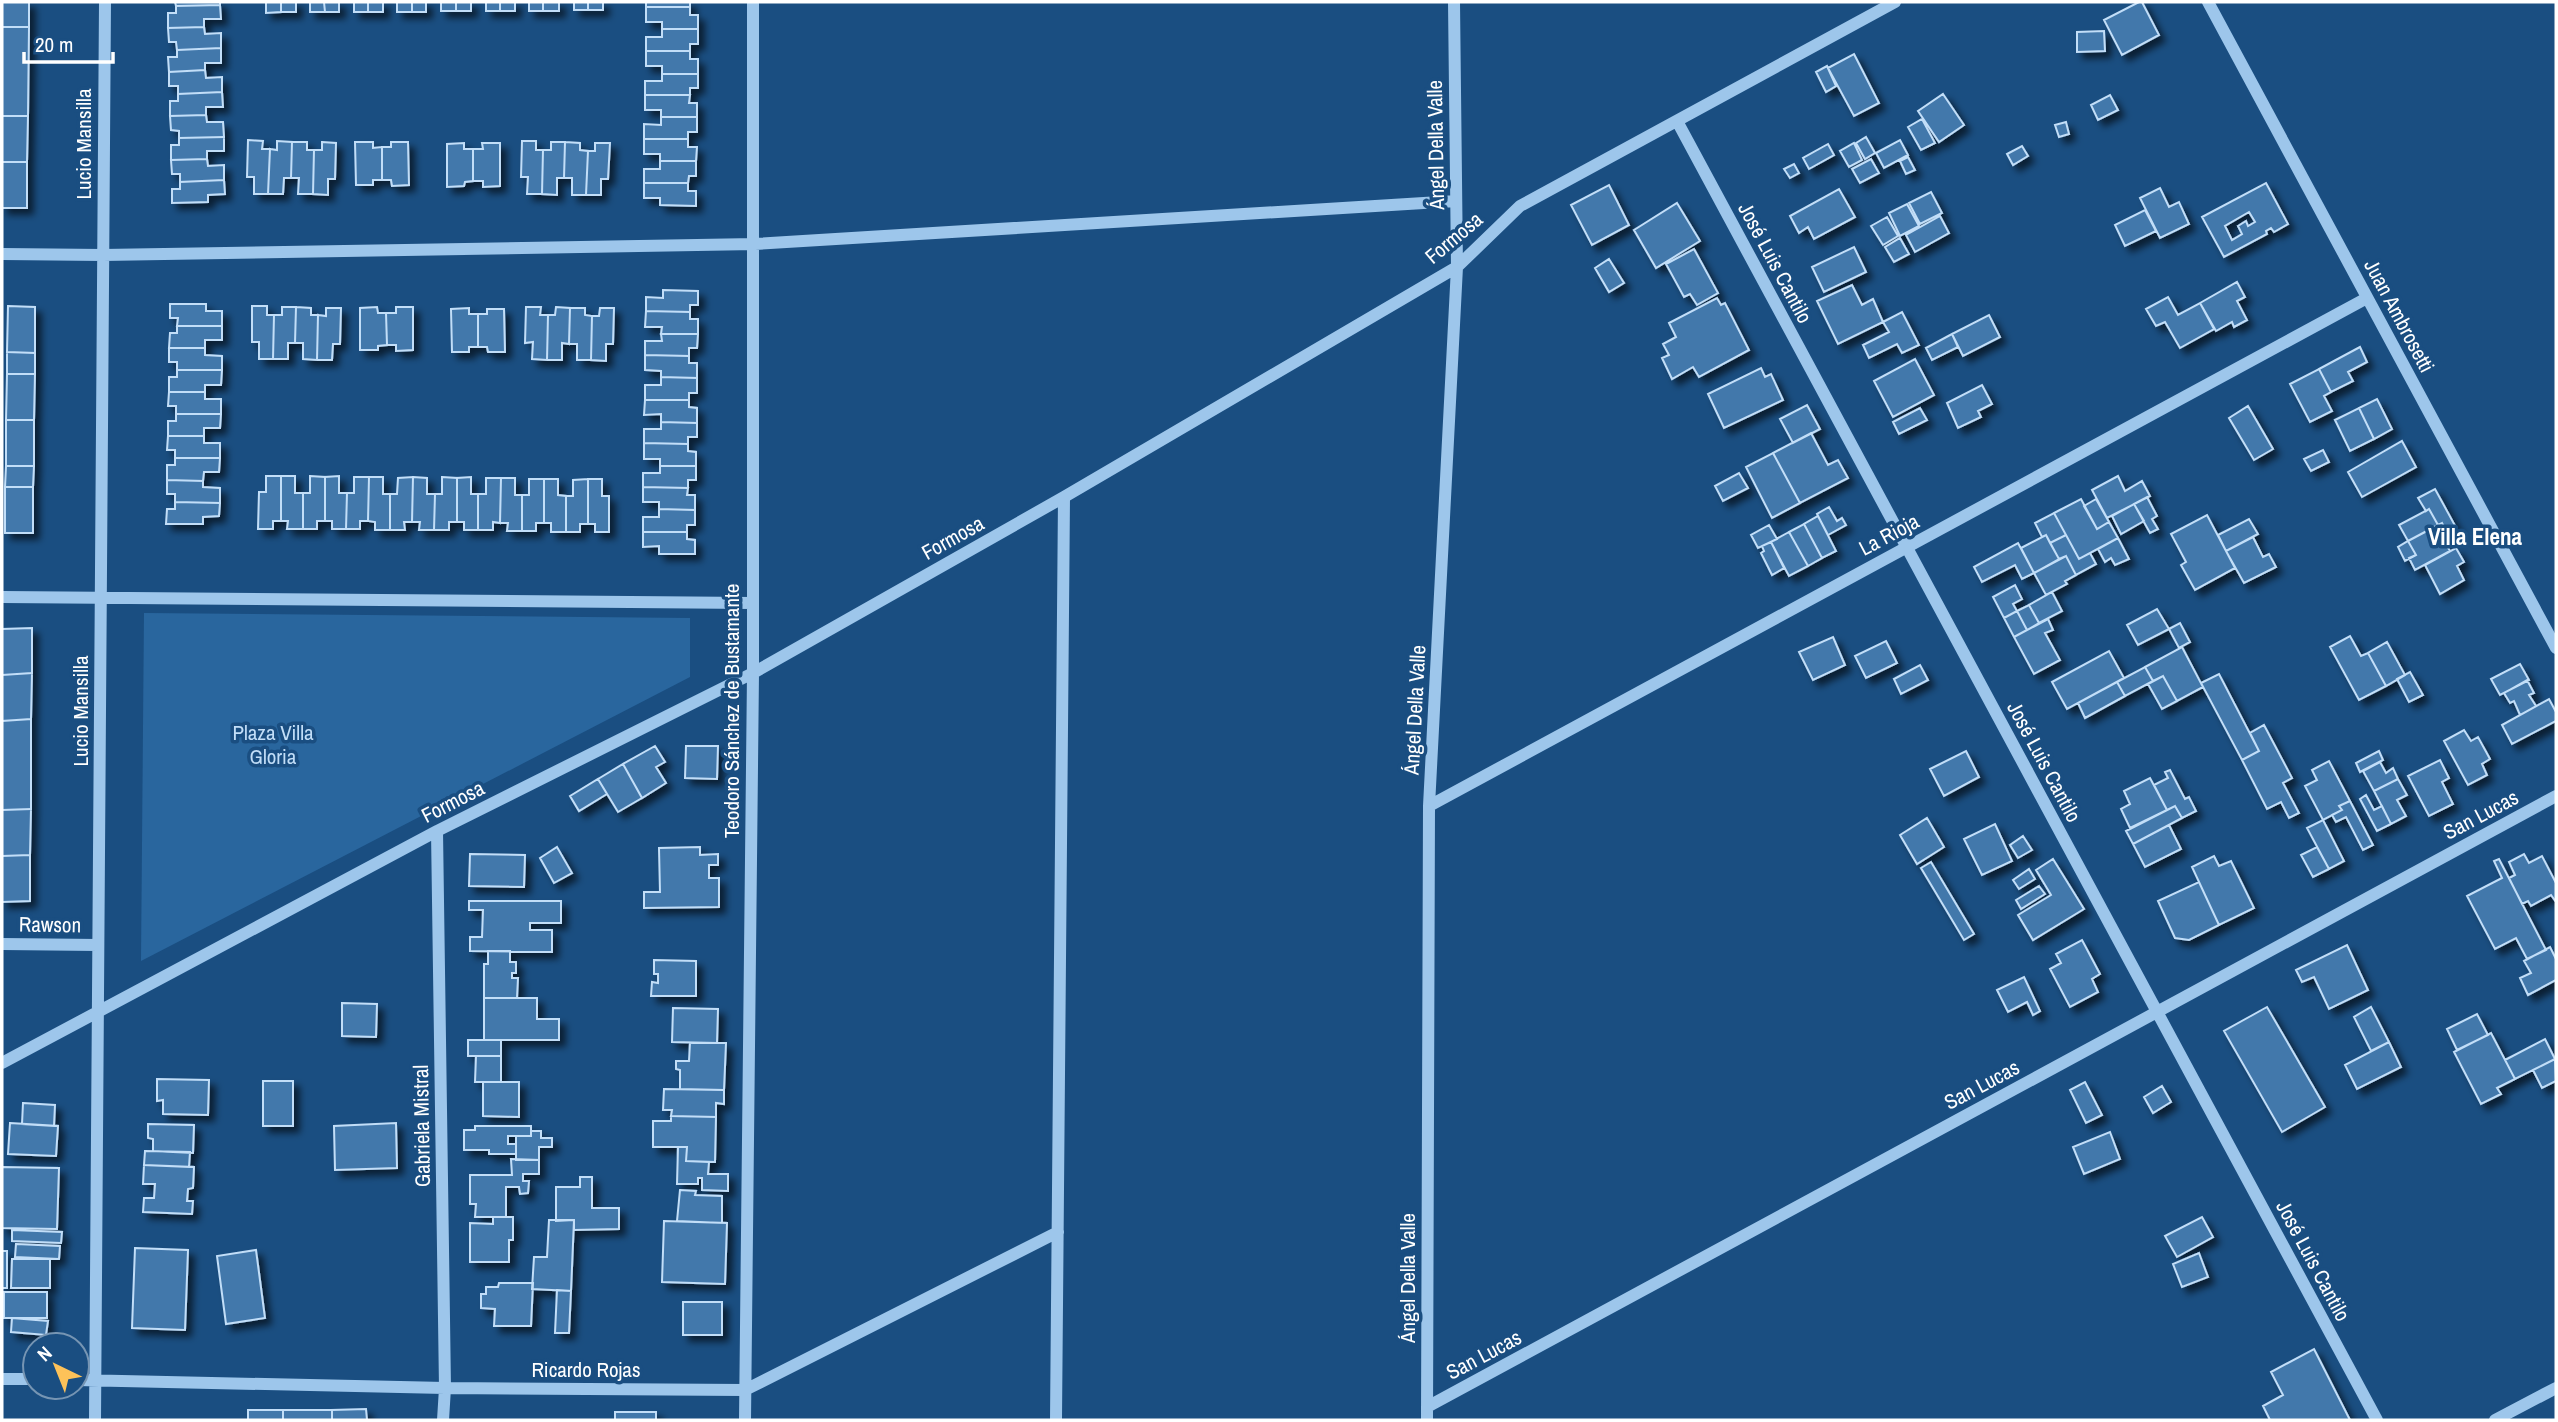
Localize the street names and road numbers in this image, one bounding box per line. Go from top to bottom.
street label: Ángel Della Valle [1420,80,1451,211]
street label: Lucio Mansilla [69,88,98,200]
street label: José Luis Cantilo [1731,197,1819,328]
street label: Formosa [1419,205,1489,270]
street label: Juan Ambrosetti [2357,254,2441,378]
street label: La Rioja [1854,507,1924,562]
street label: Formosa [916,508,989,567]
street label: Teodoro Sánchez de Bustamante [717,584,746,838]
street label: Ángel Della Valle [1397,644,1432,777]
street label: Lucio Mansilla [66,655,95,767]
street label: José Luis Cantilo [2000,696,2088,827]
street label: Formosa [416,773,490,830]
street label: San Lucas [2438,783,2523,846]
street label: Rawson [19,909,81,940]
street label: San Lucas [1939,1053,2024,1116]
street label: Gabriela Mistral [406,1065,437,1188]
street label: José Luis Cantilo [2269,1195,2357,1326]
street label: Ángel Della Valle [1393,1213,1422,1344]
street label: San Lucas [1441,1323,1526,1386]
street label: Ricardo Rojas [531,1355,641,1384]

